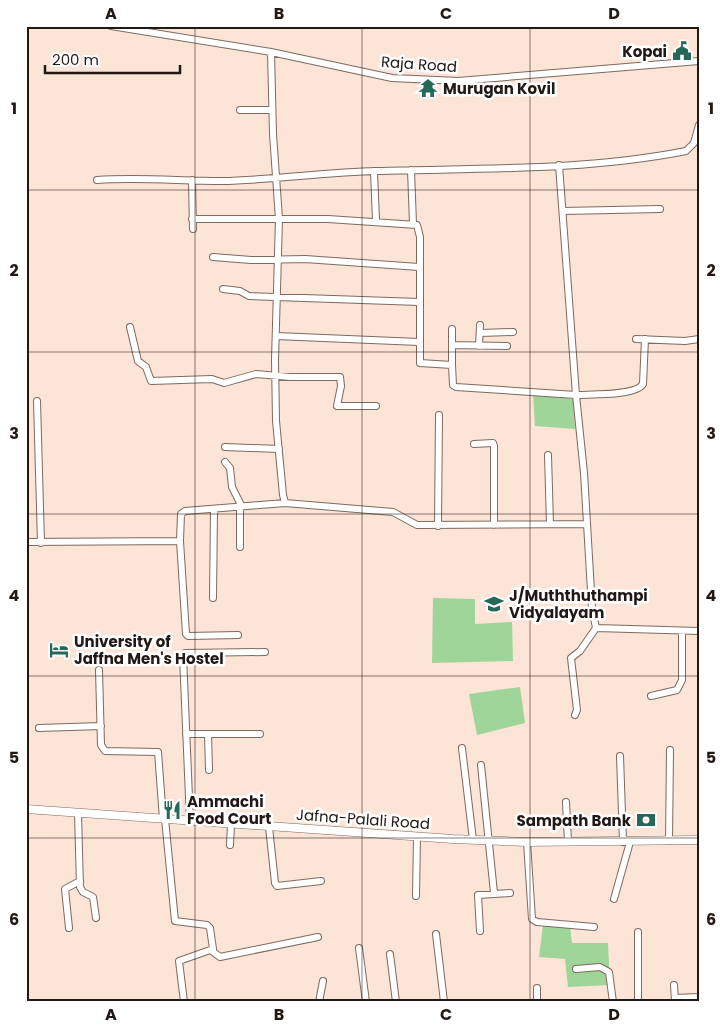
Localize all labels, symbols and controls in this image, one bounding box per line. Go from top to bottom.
text: A [105,2,117,25]
text: B [274,2,284,25]
text: C [440,2,452,25]
text: D [608,2,620,25]
public building icon: Kopai [671,40,693,62]
place label: Kopai [622,41,667,62]
scale bar [45,42,180,74]
text: 200 m [52,49,99,70]
street label: Raja Road [380,51,458,77]
temple icon: Murugan Kovil [417,77,439,99]
place label: Murugan Kovil [443,78,555,99]
text: 1 [11,97,17,120]
text: 1 [708,97,714,120]
text: 2 [9,259,19,282]
text: 2 [706,259,716,282]
text: 3 [9,422,19,445]
text: 3 [706,422,716,445]
text: 4 [9,584,20,607]
text: 4 [706,584,717,607]
place label: J/Muththuthampi Vidyalayam [509,585,648,623]
school or university icon: J/Muththuthampi Vidyalayam [483,593,505,615]
place label: University of Jaffna Men's Hostel [74,631,224,669]
hotel icon: University of Jaffna Men's Hostel [48,639,70,661]
text: 5 [9,746,19,769]
text: 5 [706,746,716,769]
place label: Ammachi Food Court [187,791,271,829]
restaurant icon: Ammachi Food Court [161,799,183,821]
street label: Jafna-Palali Road [295,804,431,834]
bank icon: Sampath Bank [635,809,657,831]
place label: Sampath Bank [517,810,632,831]
text: 6 [9,908,19,931]
text: 6 [706,908,716,931]
text: A [105,1003,117,1026]
text: B [274,1003,284,1026]
text: C [440,1003,452,1026]
text: D [608,1003,620,1026]

